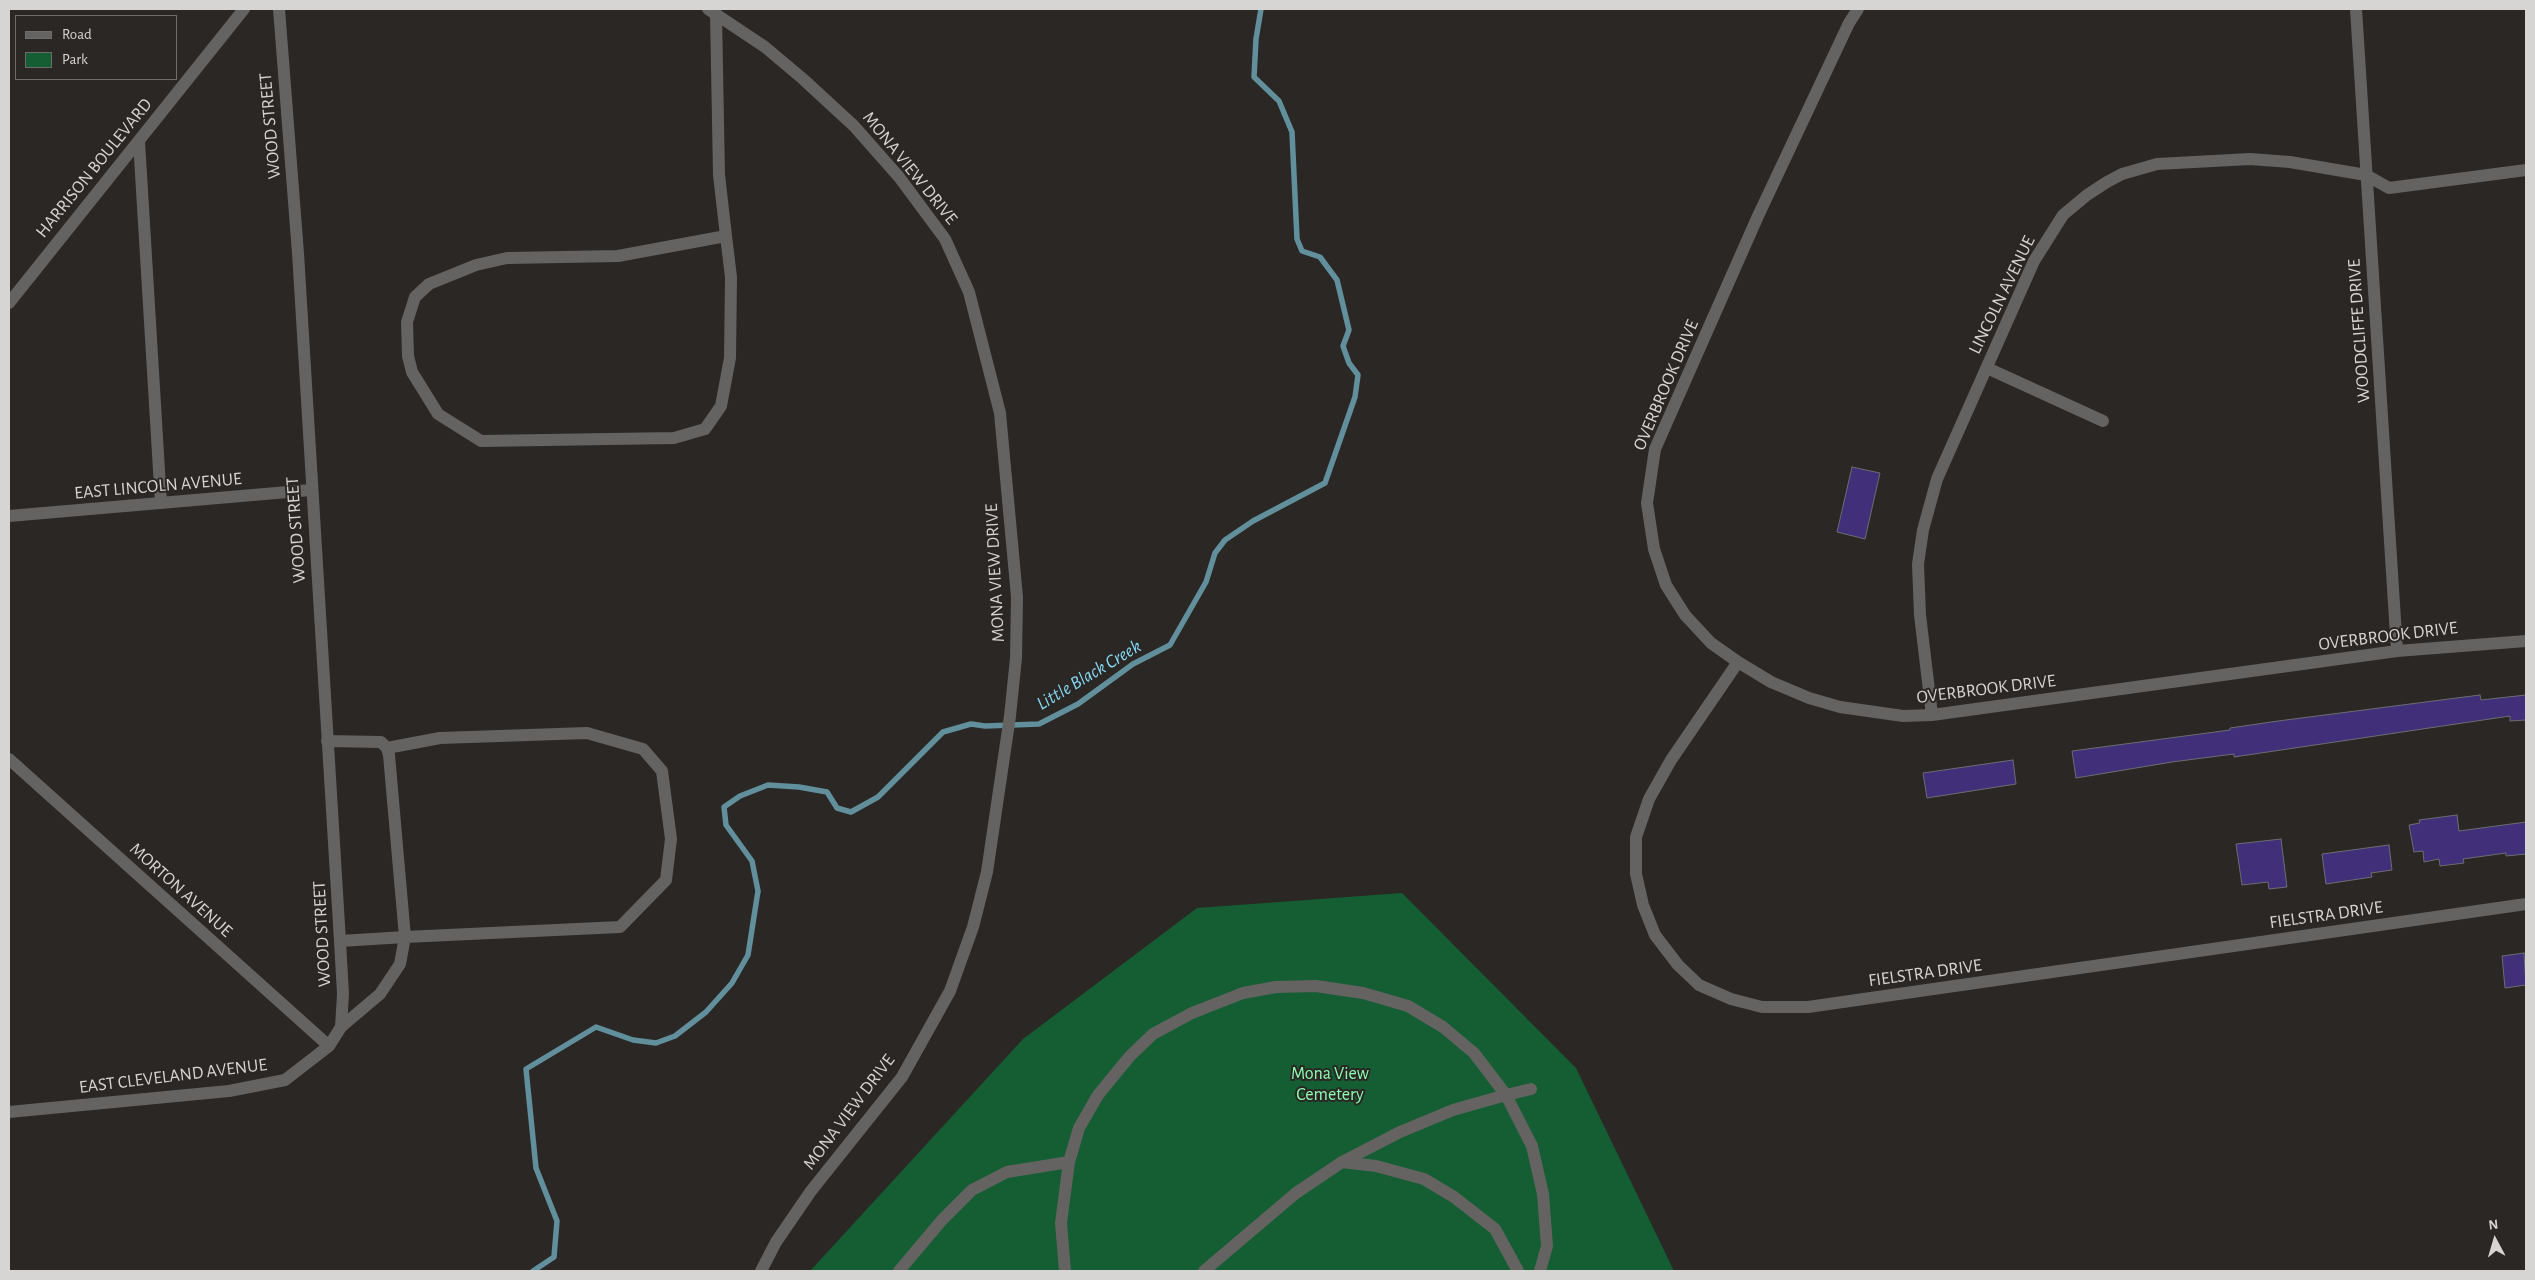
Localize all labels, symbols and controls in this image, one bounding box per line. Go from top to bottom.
legend [15,15,178,80]
text: Road [62,27,92,42]
text: Park [62,52,88,67]
street label: WOOD STREET [255,72,285,180]
street label: HARRISON BOULEVARD [31,94,157,242]
street label: MONA VIEW DRIVE [858,107,962,229]
street label: LINCOLN AVENUE [1964,232,2040,358]
street label: WOODCLIFFE DRIVE [2343,258,2375,404]
street label: OVERBROOK DRIVE [1629,316,1703,454]
street label: EAST LINCOLN AVENUE [73,468,243,504]
street label: WOOD STREET [282,476,310,584]
street label: MONA VIEW DRIVE [981,503,1009,643]
street label: OVERBROOK DRIVE [2317,617,2459,655]
water label: Little Black Creek [1033,635,1145,715]
street label: OVERBROOK DRIVE [1915,670,2057,708]
street label: MORTON AVENUE [125,838,237,942]
street label: WOOD STREET [308,880,336,988]
street label: FIELSTRA DRIVE [2268,896,2384,934]
street label: FIELSTRA DRIVE [1867,954,1983,992]
street label: MONA VIEW DRIVE [799,1050,899,1174]
street label: EAST CLEVELAND AVENUE [78,1054,268,1098]
park label: Mona View Cemetery [1291,1063,1369,1106]
north arrow [2470,1215,2520,1265]
text: N [2488,1218,2499,1233]

